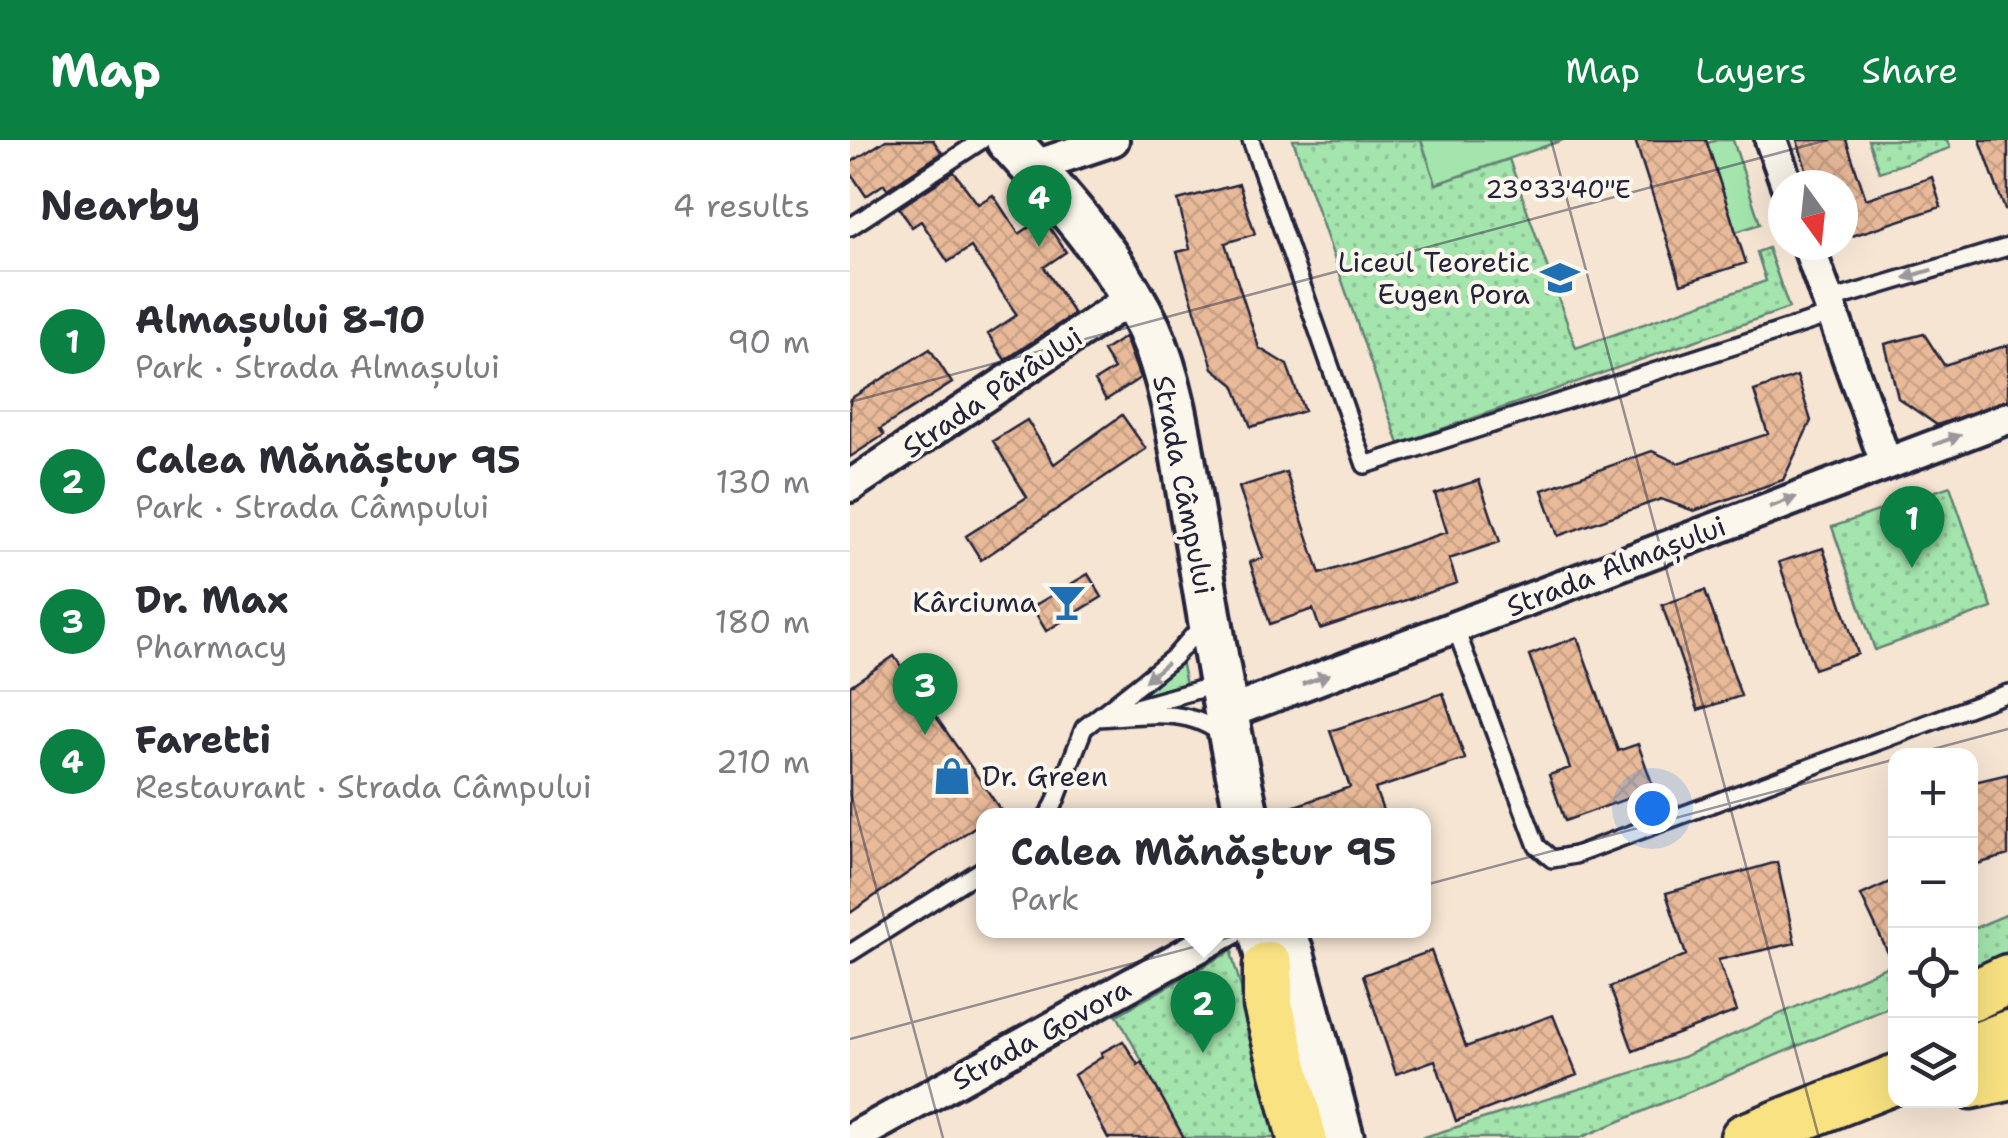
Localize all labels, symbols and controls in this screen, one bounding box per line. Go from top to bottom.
text: Map [50,38,161,102]
text: Map [1565,47,1640,94]
text: Layers [1695,47,1807,94]
text: Share [1862,47,1958,94]
pin: 4 [1006,164,1072,247]
north arrow [1768,170,1858,260]
text: 23°33'40"E [1485,172,1631,206]
text: Nearby [40,177,200,233]
text: 4 results [673,184,810,227]
place label: Liceul Teoretic Eugen Pora [1338,243,1530,313]
school or university icon: Liceul Teoretic Eugen Pora [1539,257,1581,299]
one-way arrow [1902,267,1933,282]
text: Almașului 8-10 [135,294,426,345]
street label: Strada Pârâului [894,318,1090,466]
text: 1 [65,320,80,363]
text: 90 m [727,320,810,363]
text: Park · Strada Almașului [135,345,500,388]
street label: Strada Câmpului [1144,372,1224,598]
one-way arrow [1932,432,1962,447]
text: Calea Mănăștur 95 [135,434,521,485]
text: 2 [61,460,84,503]
text: 130 m [715,460,810,503]
text: Park · Strada Câmpului [135,485,489,528]
pin: 1 [1880,486,1944,568]
one-way arrow [1769,494,1799,509]
street label: Strada Almașului [1501,507,1732,626]
text: Dr. Max [135,574,289,625]
bar icon: Kârciuma [1046,581,1088,623]
place label: Kârciuma [912,583,1037,621]
text: 3 [61,600,84,643]
text: 180 m [714,600,810,643]
text: Pharmacy [135,625,287,668]
pin: 3 [892,652,958,735]
one-way arrow [1144,661,1169,682]
one-way arrow [1301,671,1331,686]
text: Faretti [135,714,271,765]
text: 4 [61,740,84,783]
text: 210 m [716,740,810,783]
map controls [1888,748,1978,1108]
button: + [1888,748,1978,838]
shop icon: Dr. Green [931,755,973,797]
place label: Dr. Green [982,757,1108,795]
text: Restaurant · Strada Câmpului [135,765,592,808]
your location [1627,783,1678,834]
popup [976,808,1431,938]
text: Calea Mănăștur 95 [1011,826,1396,877]
button: − [1888,838,1978,928]
text: Park [1011,877,1079,920]
button: locate [1888,928,1978,1018]
street label: Strada Govora [945,969,1137,1099]
pin: 2 [1170,970,1236,1053]
button: layers [1888,1018,1978,1108]

